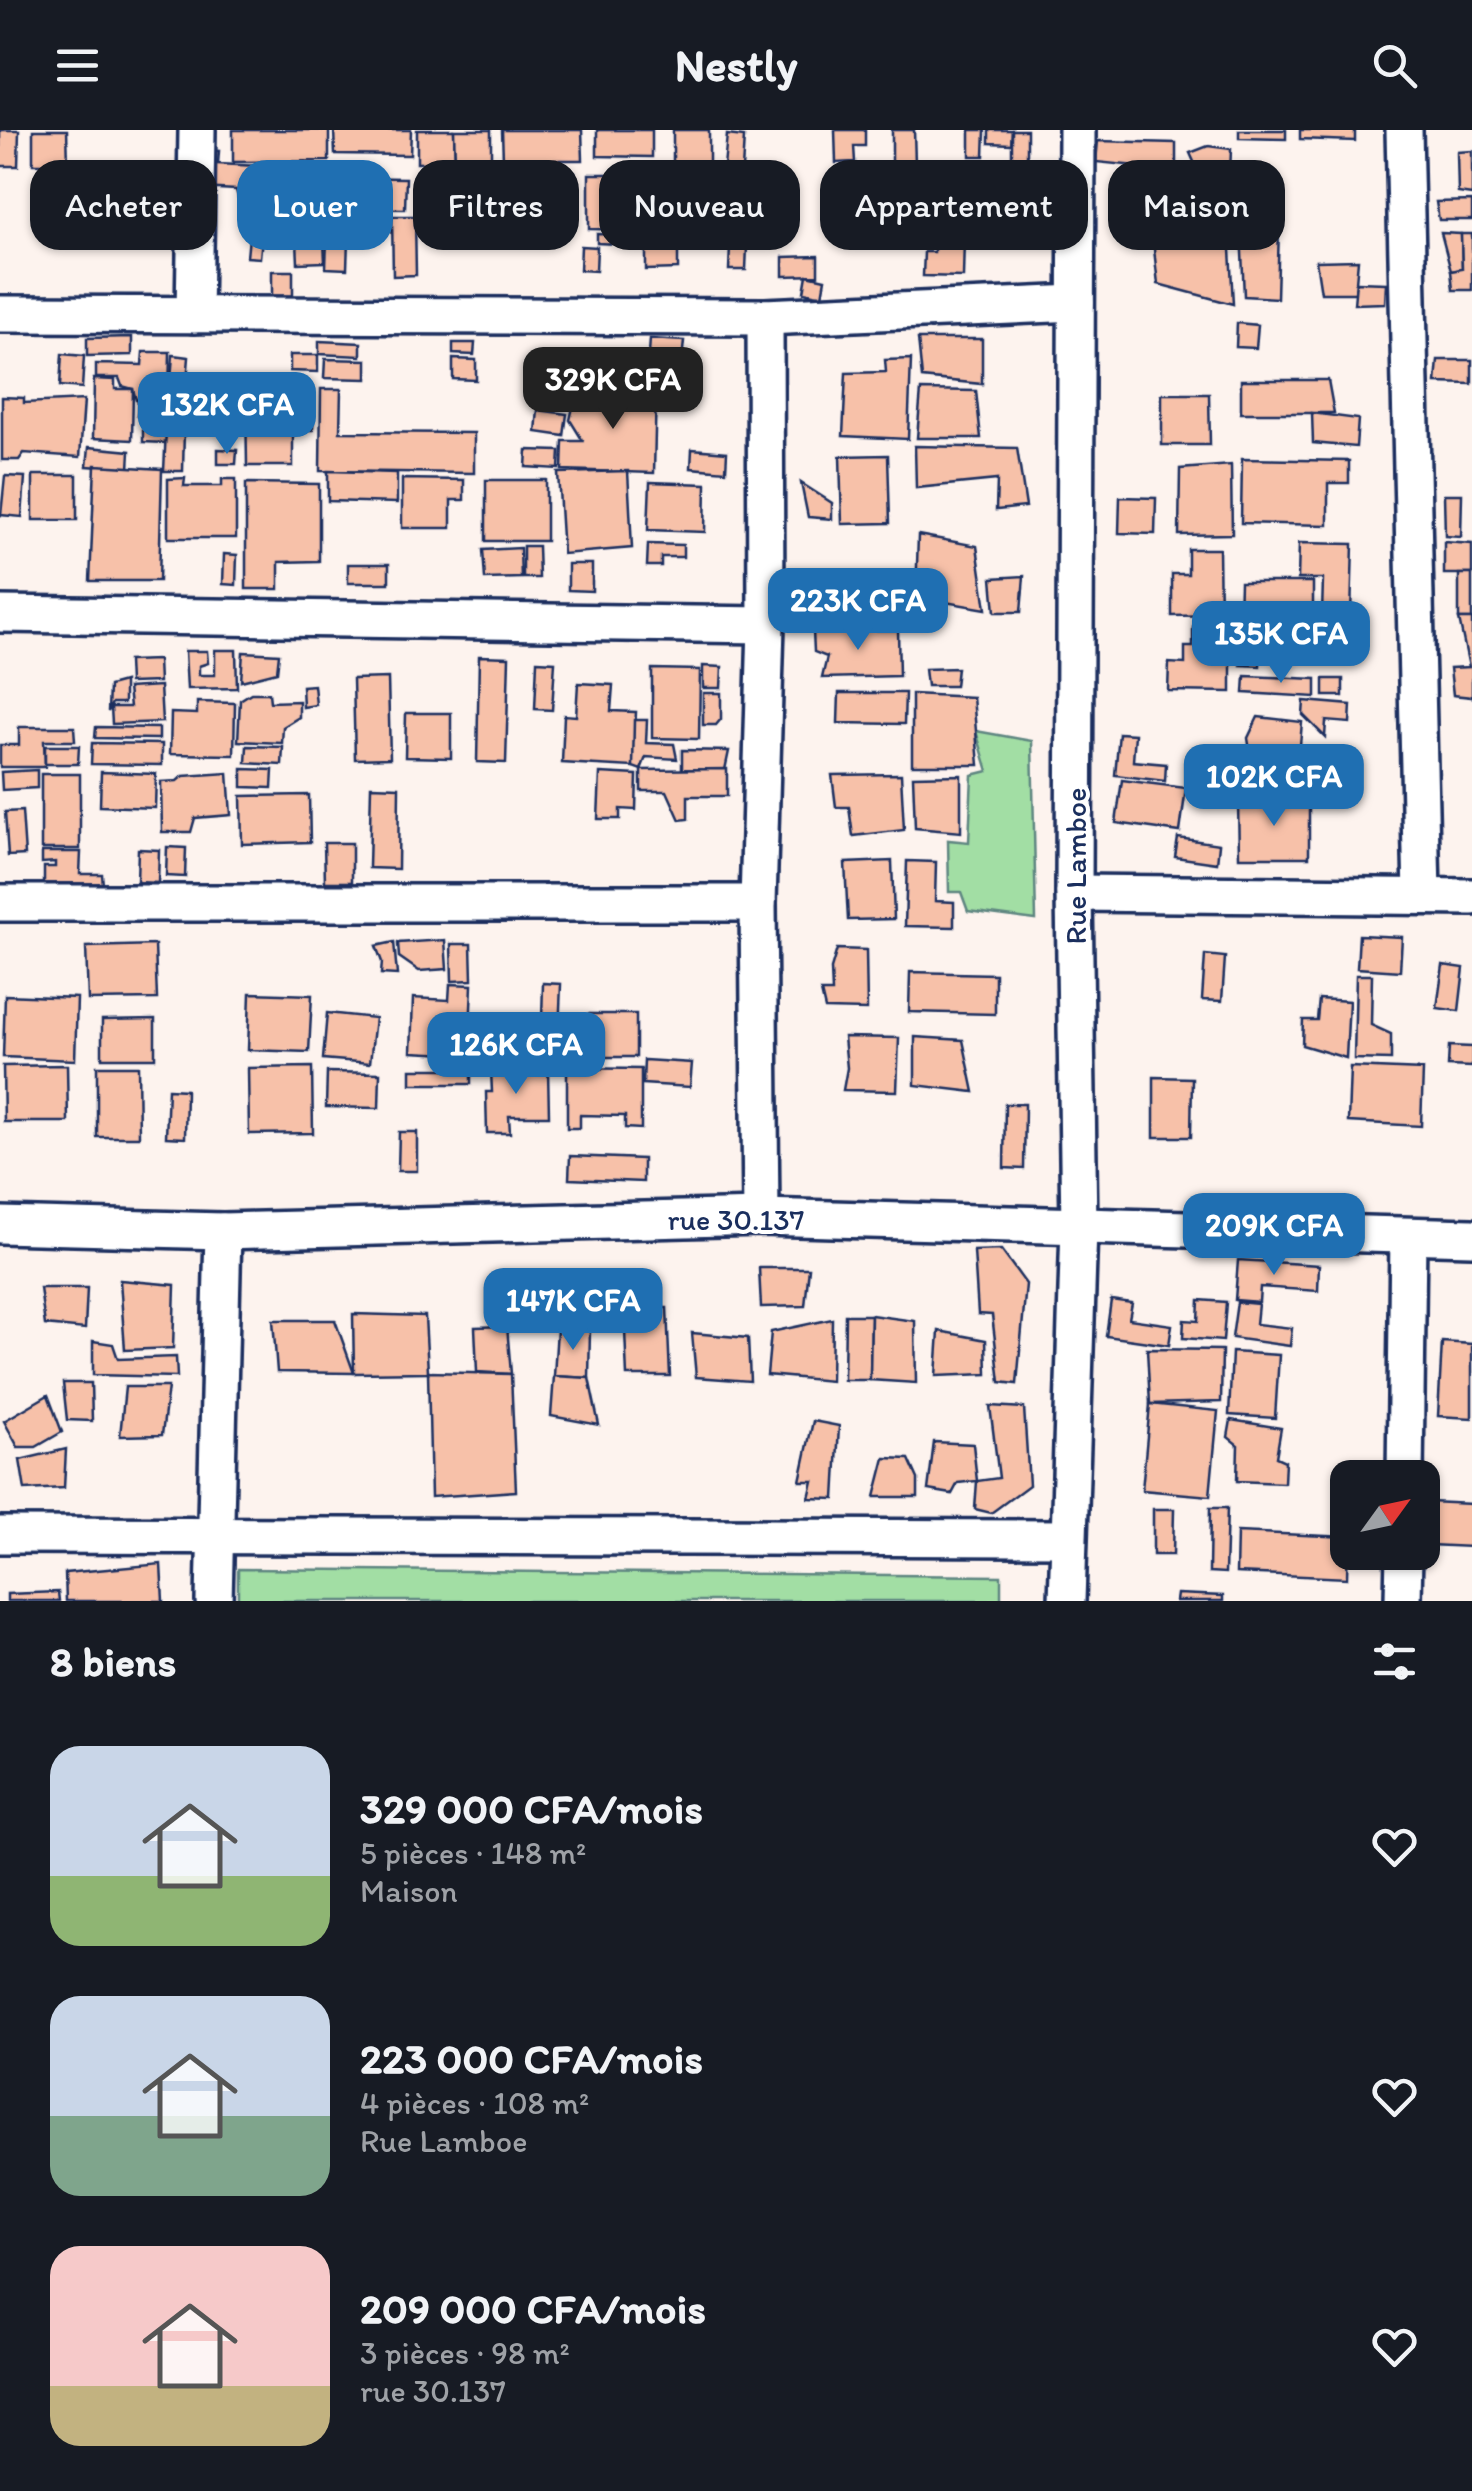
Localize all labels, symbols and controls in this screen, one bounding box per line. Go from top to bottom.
icon: menu [50,38,105,93]
text: Nestly [675,38,797,92]
icon: search [1367,38,1422,93]
chip: Acheter [30,160,217,250]
chip: Louer [237,160,393,250]
chip: Filtres [413,160,579,250]
chip: Nouveau [599,160,800,250]
chip: Appartement [820,160,1088,250]
chip: Maison [1108,160,1285,250]
pin: 329K CFA [510,347,716,432]
text: 329K CFA [545,360,681,398]
pin: 132K CFA [124,372,330,457]
text: 132K CFA [160,385,294,423]
pin: 223K CFA [755,568,961,653]
text: 223K CFA [790,581,926,619]
pin: 135K CFA [1178,601,1384,686]
text: 135K CFA [1214,614,1348,652]
pin: 102K CFA [1171,744,1377,829]
text: 102K CFA [1206,757,1342,795]
street label: Rue Lamboe [1057,788,1094,944]
pin: 126K CFA [413,1012,619,1097]
text: 126K CFA [449,1025,583,1063]
pin: 209K CFA [1171,1193,1377,1278]
street label: rue 30.137 [668,1201,805,1238]
text: 209K CFA [1205,1206,1343,1244]
pin: 147K CFA [470,1268,676,1353]
text: 147K CFA [506,1281,640,1319]
north arrow [1330,1460,1440,1570]
map controls [1330,1460,1440,1570]
icon: filters [1367,1634,1422,1689]
text: 8 biens [50,1636,176,1687]
text: 329 000 CFA/mois [360,1783,703,1834]
icon: home [130,1786,250,1906]
icon: heart [1367,1819,1422,1874]
text: 5 pièces · 148 m² [360,1834,586,1872]
text: Maison [360,1872,458,1910]
text: 223 000 CFA/mois [360,2033,703,2084]
icon: home [130,2036,250,2156]
icon: heart [1367,2069,1422,2124]
text: 4 pièces · 108 m² [360,2084,589,2122]
text: Rue Lamboe [360,2122,527,2160]
text: 209 000 CFA/mois [360,2283,706,2334]
icon: home [130,2286,250,2406]
icon: heart [1367,2319,1422,2374]
text: 3 pièces · 98 m² [360,2334,570,2372]
text: rue 30.137 [360,2372,506,2410]

